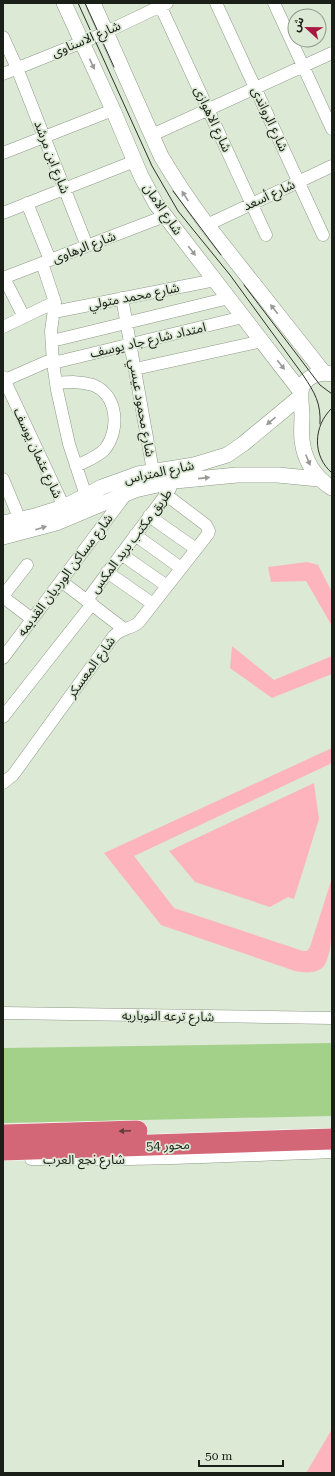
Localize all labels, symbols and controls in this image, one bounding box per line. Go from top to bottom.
north arrow [287,8,327,48]
text: ش [289,15,307,34]
street label: شارع الاسناوى [49,18,124,63]
one-way arrow [89,58,95,69]
street label: شارع الاهوازى [189,84,235,155]
street label: شارع الرواندى [246,84,291,155]
street label: شارع ابن مرشد [28,119,73,197]
street label: شارع أسعد [240,176,299,216]
street label: شارع الامان [138,180,186,239]
one-way arrow [182,190,189,202]
street label: شارع الرهاوى [50,228,119,269]
one-way arrow [188,246,197,257]
street label: شارع محمد متولي [87,280,181,315]
one-way arrow [269,304,278,315]
street label: امتداد شارع جاد يوسف [89,319,208,364]
street label: شارع محمود عيسي [123,358,158,459]
one-way arrow [276,360,285,371]
street label: شارع عثمان يوسف [8,405,66,502]
one-way arrow [265,417,276,426]
one-way arrow [305,454,311,466]
street label: شارع المتراس [123,457,196,490]
one-way arrow [198,474,210,481]
street label: طريق مكتب بريد المكس [87,486,176,597]
street label: شارع مساكن الورديان القديمه [14,511,118,641]
one-way arrow [35,525,47,531]
street label: شارع المعسكر [63,633,121,703]
street label: شارع ترعه النوباريه [122,1008,214,1027]
one-way arrow [119,1128,131,1135]
street label: محور 54 [146,1137,190,1153]
street label: شارع نجع العرب [43,1152,125,1170]
scale bar [199,1442,283,1468]
text: 50 m [205,1449,232,1463]

